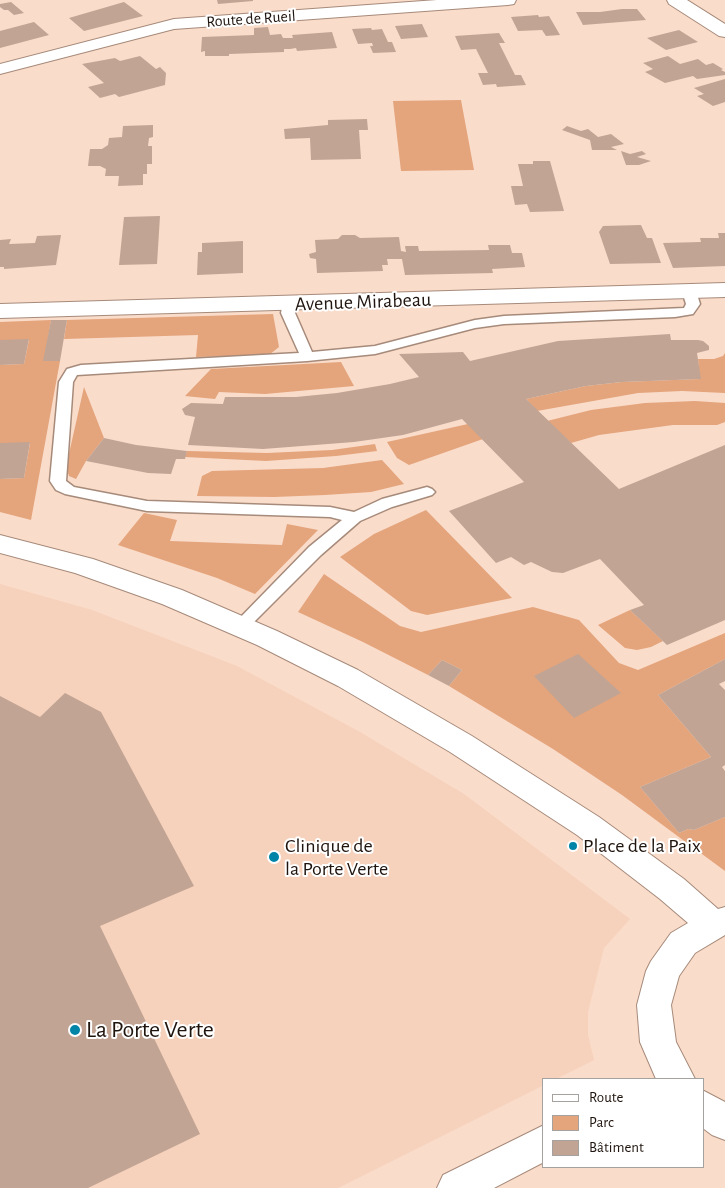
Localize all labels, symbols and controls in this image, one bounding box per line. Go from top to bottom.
street label: Route de Rueil [206,6,296,32]
street label: Avenue Mirabeau [294,288,432,316]
place label: Clinique de la Porte Verte [285,834,388,881]
place label: Place de la Paix [583,834,701,858]
marker: Place de la Paix [567,840,579,852]
marker: Clinique de la Porte Verte [267,850,281,864]
place label: La Porte Verte [86,1016,214,1044]
marker: La Porte Verte [68,1023,82,1037]
legend [542,1078,705,1168]
text: Route [589,1090,623,1105]
text: Parc [589,1115,614,1130]
text: Bâtiment [589,1140,644,1155]

